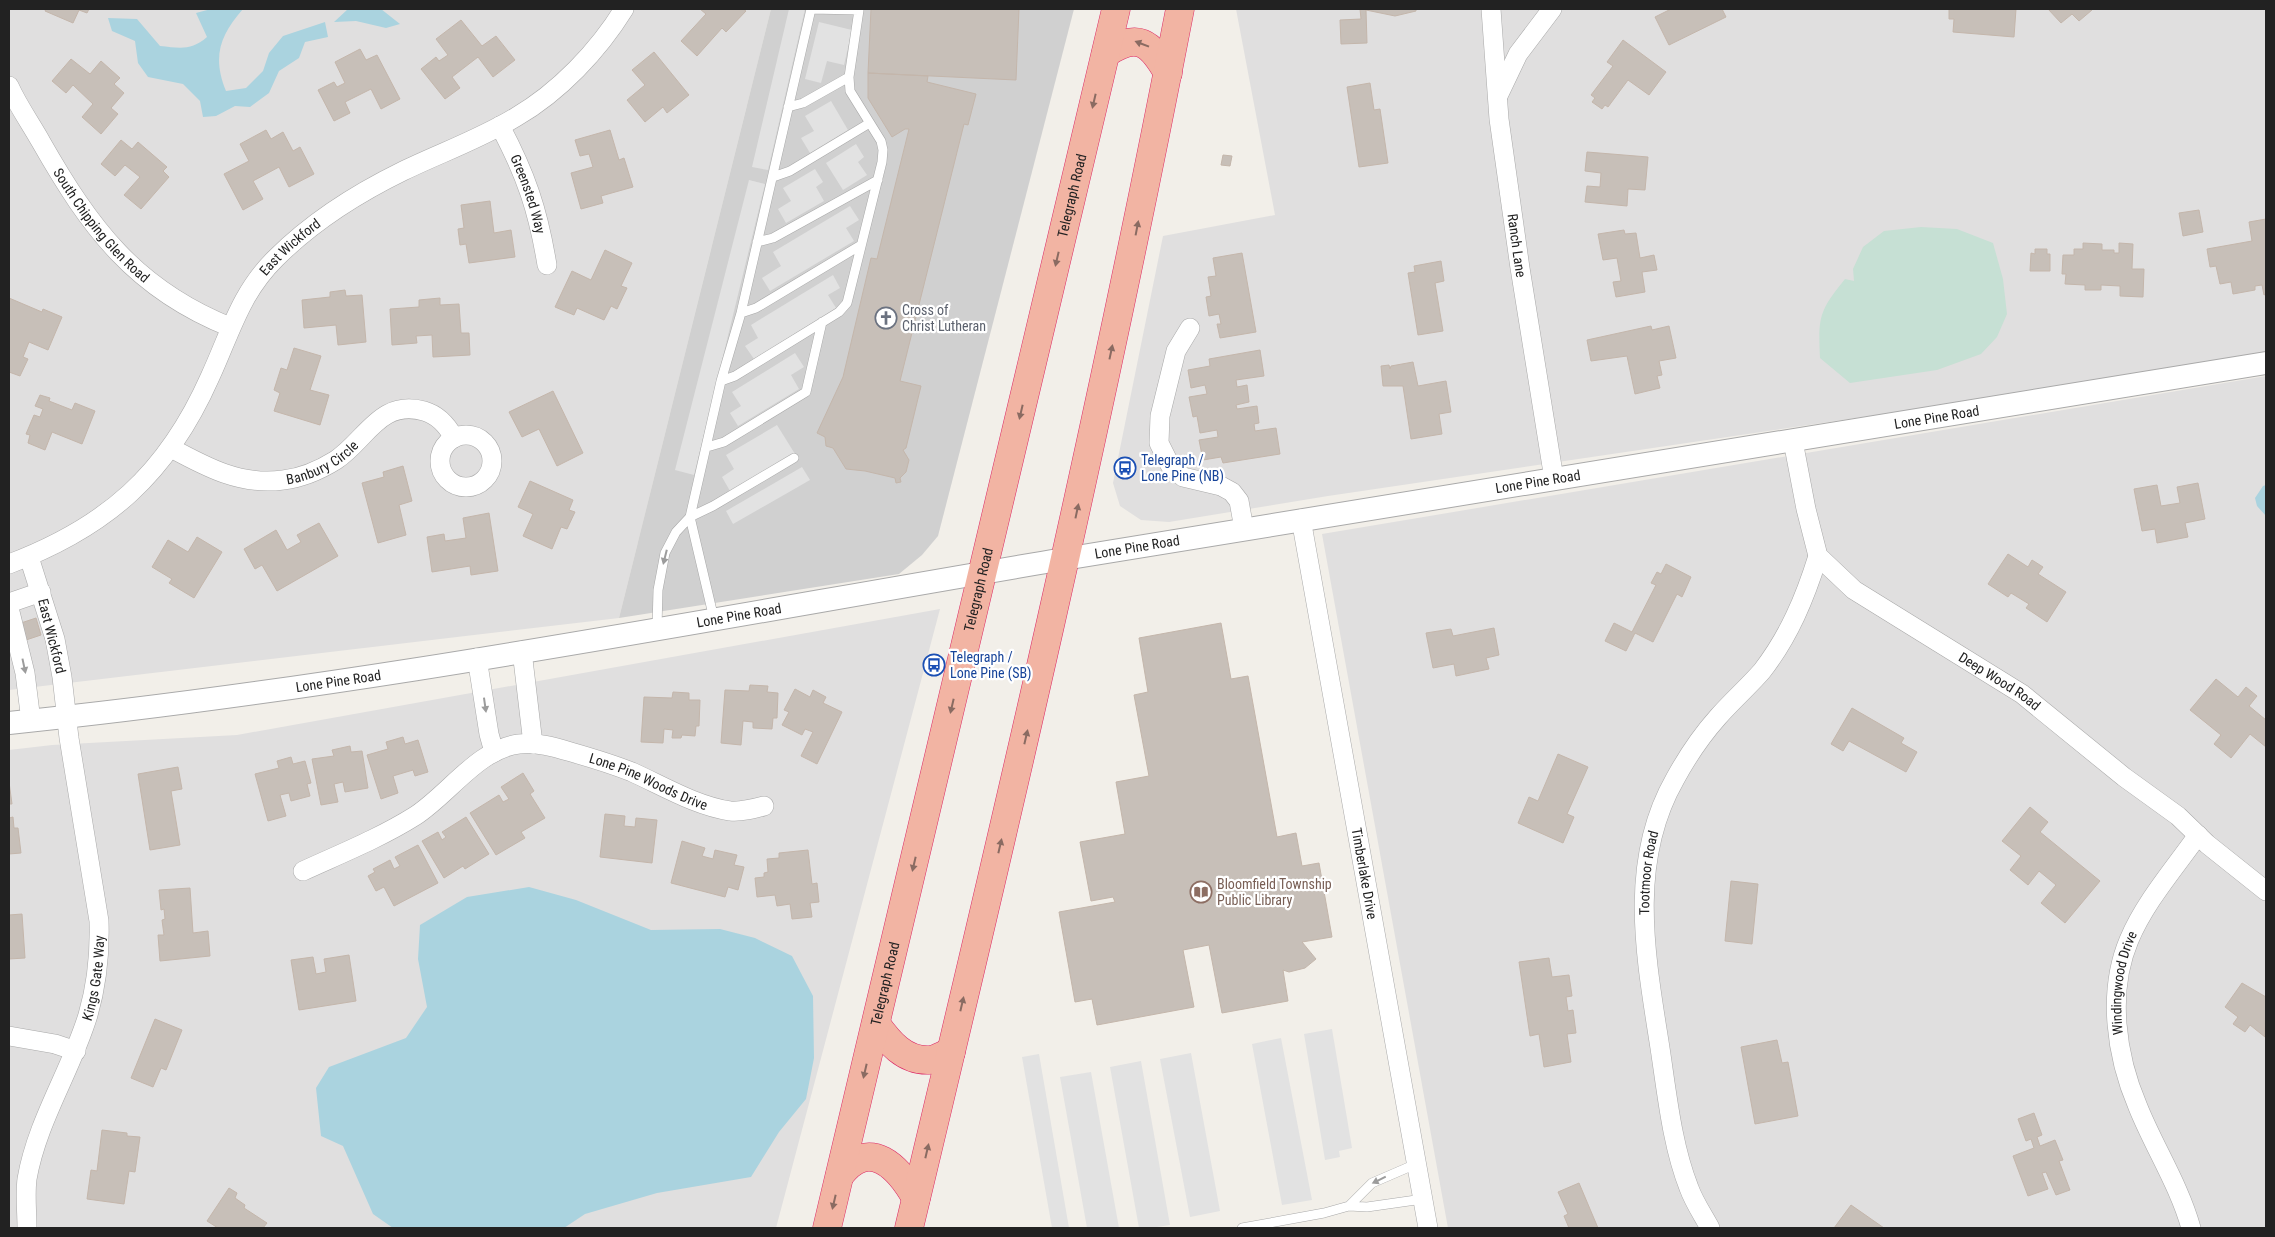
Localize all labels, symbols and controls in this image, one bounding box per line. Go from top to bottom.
one-way arrow [1134,40,1149,48]
one-way arrow [1090,93,1098,108]
street label: Greensted Way [507,152,549,235]
street label: Telegraph Road [1054,152,1089,239]
street label: South Chipping Glen Road [50,165,153,286]
street label: Ranch Lane [1504,213,1529,279]
street label: East Wickford [256,215,323,278]
one-way arrow [1133,221,1141,236]
one-way arrow [1053,252,1061,267]
place label: Cross of Christ Lutheran [902,302,986,334]
church icon: Cross of Christ Lutheran [874,306,898,330]
one-way arrow [1107,345,1115,360]
street label: Lone Pine Road [1893,402,1980,432]
one-way arrow [1017,404,1025,420]
street label: Banbury Circle [285,437,362,488]
place label: Telegraph / Lone Pine (NB) [1141,452,1224,485]
bus stop icon: Telegraph / Lone Pine (NB) [1113,456,1137,480]
street label: Lone Pine Road [1494,467,1582,496]
one-way arrow [1073,504,1081,519]
street label: Lone Pine Road [1093,532,1181,562]
street label: Telegraph Road [961,546,996,633]
one-way arrow [661,549,669,565]
street label: East Wickford [35,597,69,675]
street label: Lone Pine Road [695,600,783,630]
place label: Telegraph / Lone Pine (SB) [950,649,1032,682]
street label: Deep Wood Road [1956,649,2043,714]
bus stop icon: Telegraph / Lone Pine (SB) [922,653,946,677]
one-way arrow [20,658,28,674]
street label: Lone Pine Road [295,667,382,695]
one-way arrow [481,698,489,714]
one-way arrow [948,698,956,713]
one-way arrow [1022,729,1030,744]
street label: Lone Pine Woods Drive [587,750,710,813]
street label: Timberlake Drive [1348,826,1381,921]
street label: Tootmoor Road [1636,829,1661,915]
one-way arrow [996,839,1004,854]
one-way arrow [910,856,918,871]
place label: Bloomfield Township Public Library [1217,876,1332,908]
library icon: Bloomfield Township Public Library [1189,880,1213,904]
street label: Windingwood Drive [2108,928,2140,1036]
street label: Kings Gate Way [79,935,107,1023]
street label: Telegraph Road [867,940,903,1027]
one-way arrow [958,997,966,1012]
one-way arrow [861,1063,869,1078]
one-way arrow [923,1143,931,1158]
one-way arrow [1372,1176,1386,1184]
one-way arrow [830,1194,838,1209]

